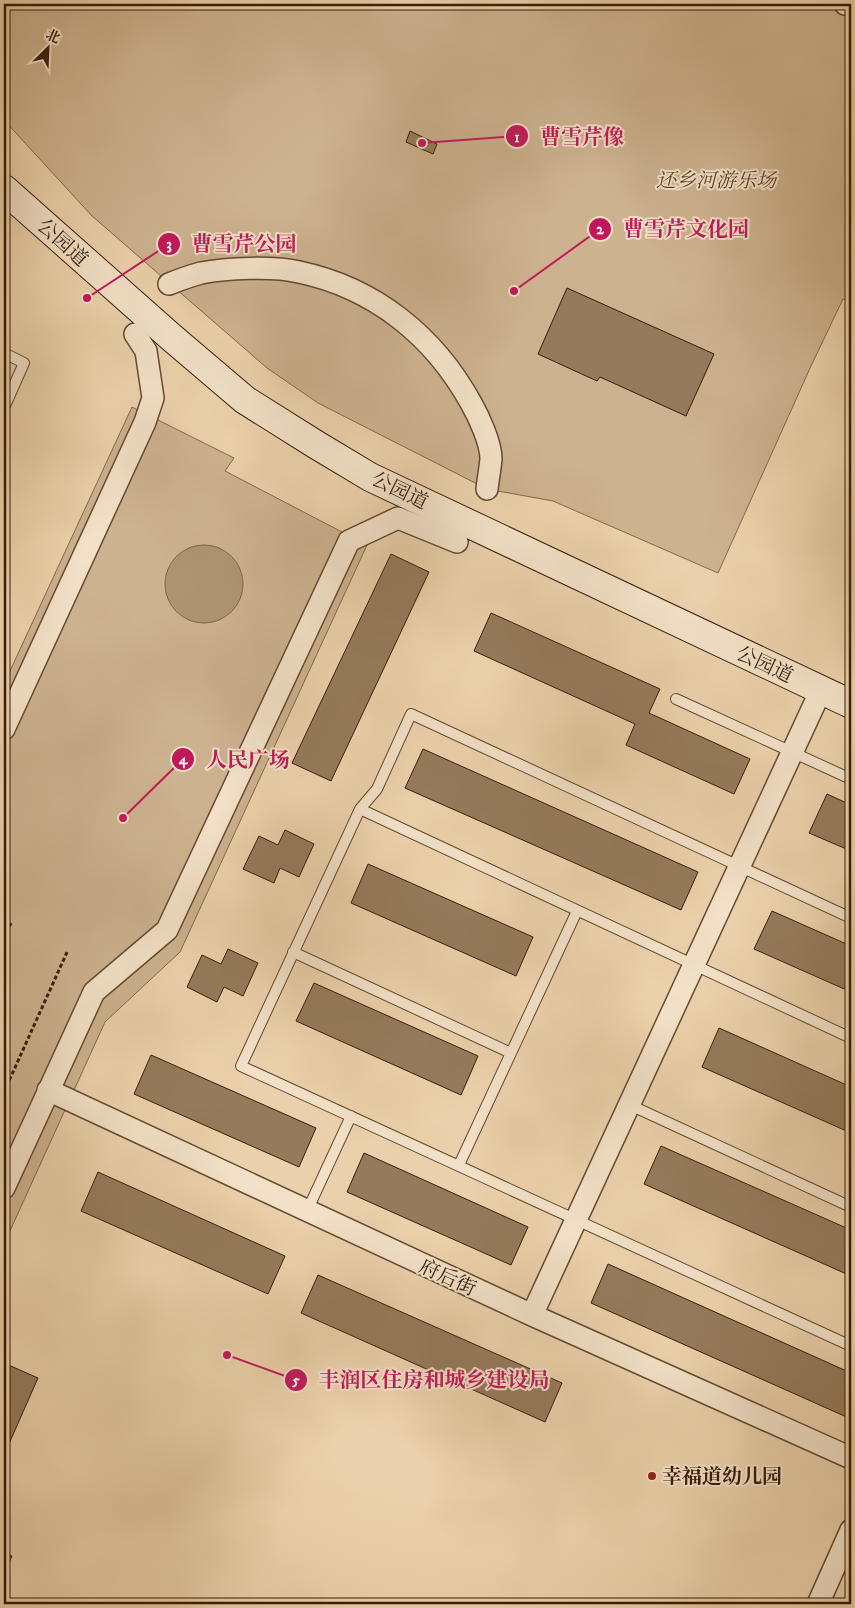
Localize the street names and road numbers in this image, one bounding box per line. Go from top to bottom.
street label: 公园道 [31,214,93,272]
street label: 公园道 [367,467,432,516]
street label: 公园道 [732,641,797,689]
street label: 府后街 [415,1254,480,1302]

